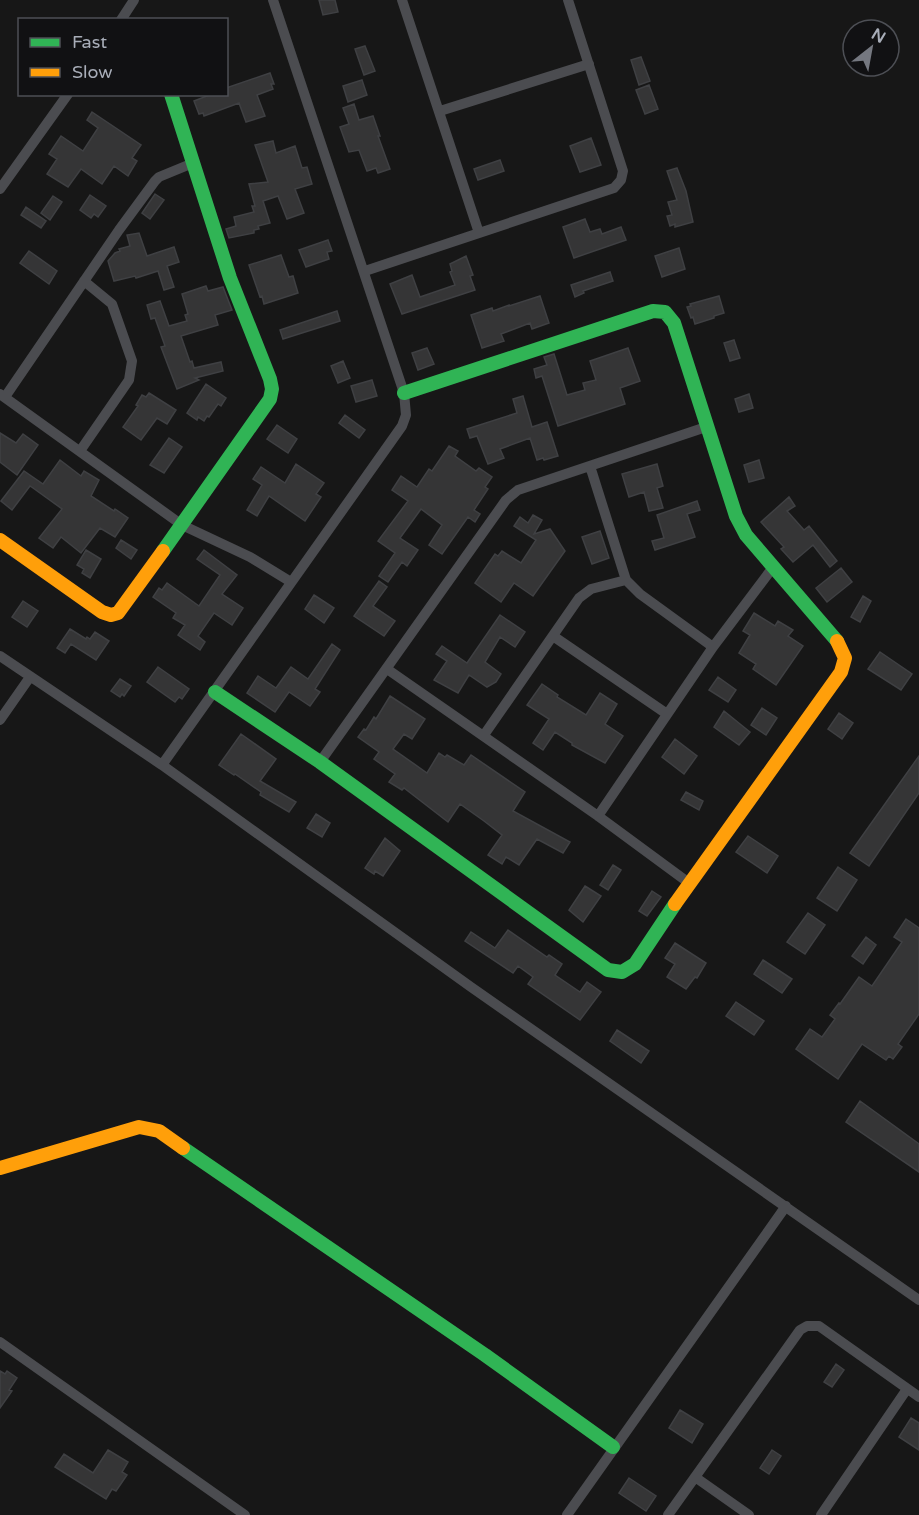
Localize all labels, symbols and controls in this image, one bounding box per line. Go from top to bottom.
legend [18,18,228,96]
north arrow [841,18,901,78]
text: N [868,24,889,48]
text: Fast [72,31,107,53]
text: Slow [72,61,113,83]

